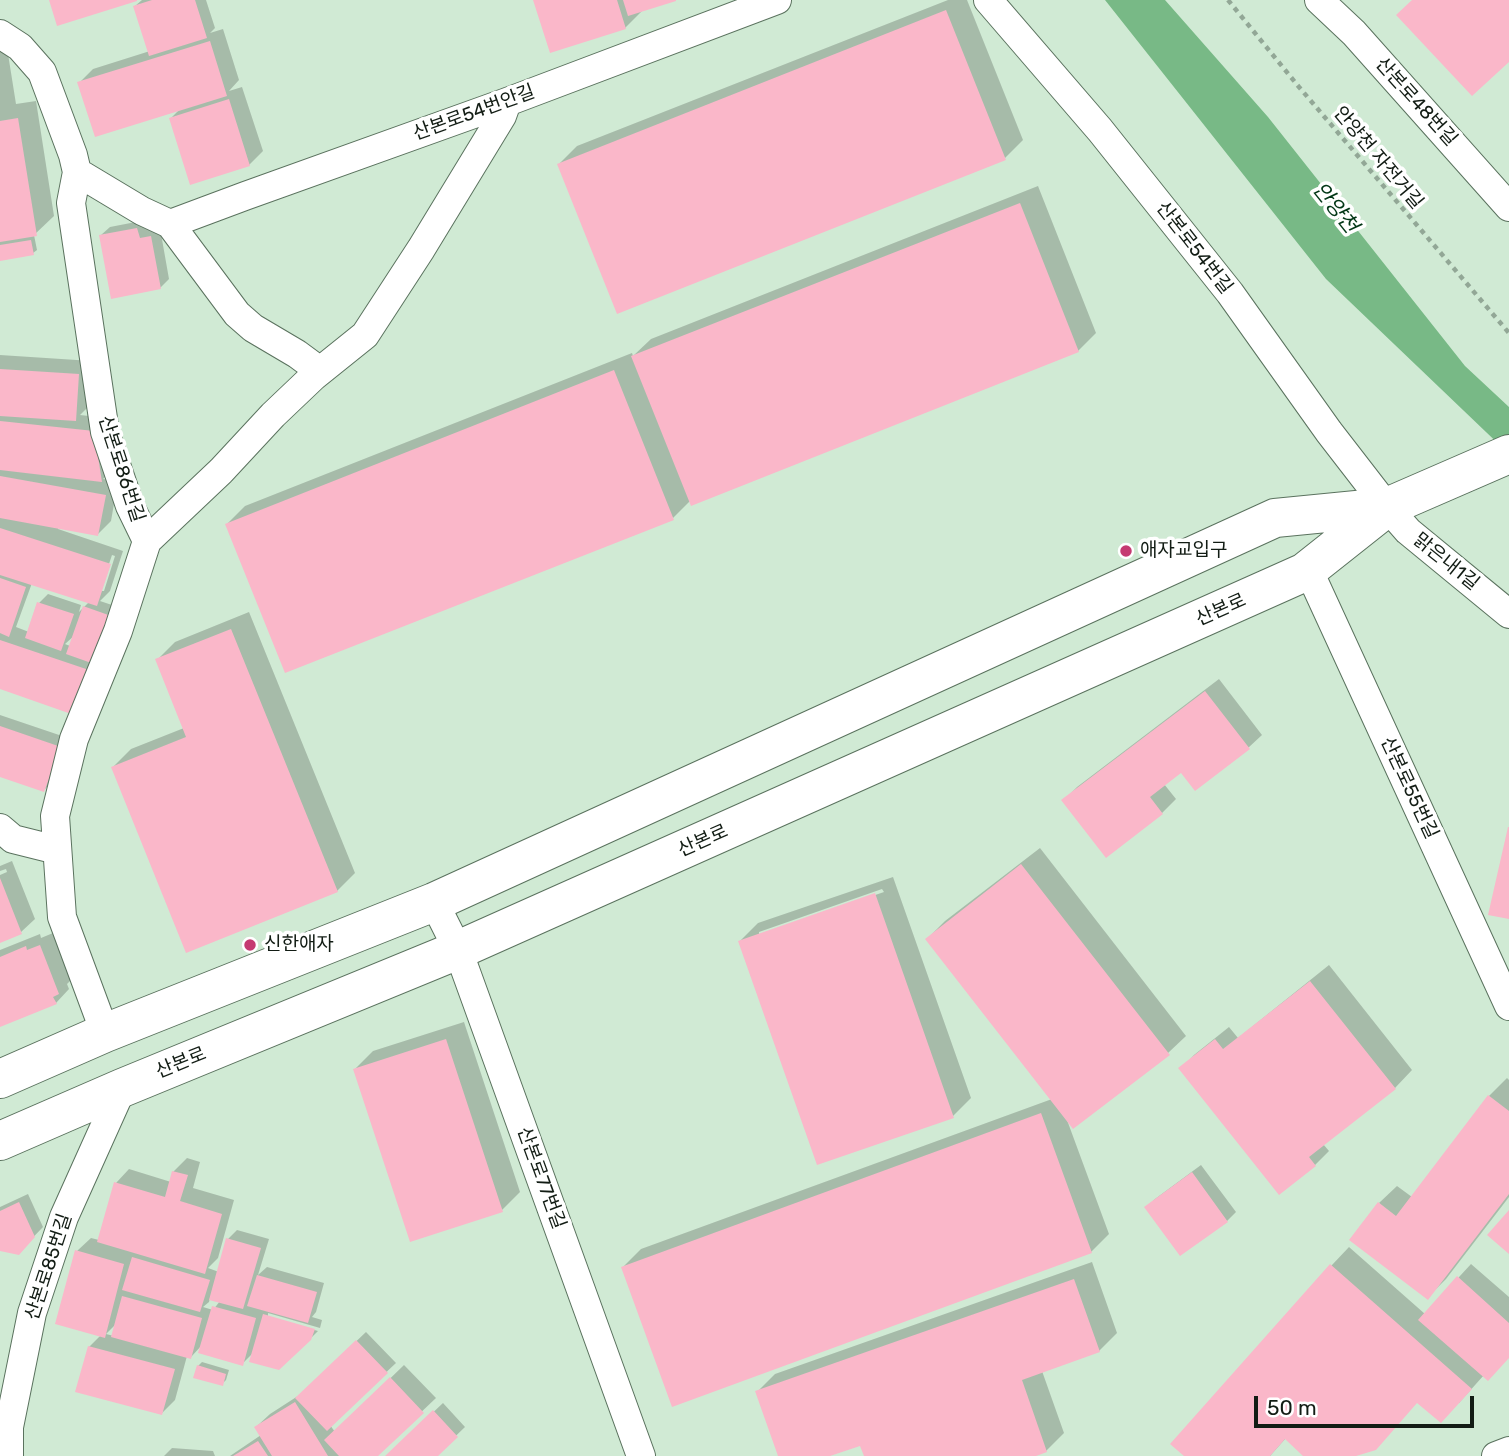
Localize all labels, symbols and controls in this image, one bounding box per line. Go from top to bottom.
street label: 산본로48번길 [1370,53,1462,151]
street label: 산본로54번안길 [410,80,538,146]
street label: 안양천 자전거길 [1328,102,1428,214]
water label: 안양천 [1307,178,1363,238]
street label: 산본로54번길 [1151,197,1237,299]
street label: 산본로86번길 [93,413,149,525]
street label: 맑은내1길 [1408,529,1484,595]
place label: 애자교입구 [1140,540,1227,562]
marker: 애자교입구 [1118,543,1134,559]
street label: 산본로 [1192,589,1250,631]
street label: 산본로55번길 [1375,733,1443,843]
street label: 산본로 [674,820,732,862]
place label: 신한애자 [264,934,334,956]
marker: 신한애자 [242,937,258,953]
street label: 산본로 [152,1043,210,1083]
street label: 산본로77번길 [512,1124,570,1232]
street label: 산본로85번길 [21,1211,77,1323]
scale bar [1257,1382,1478,1426]
text: 50 m [1267,1395,1317,1420]

